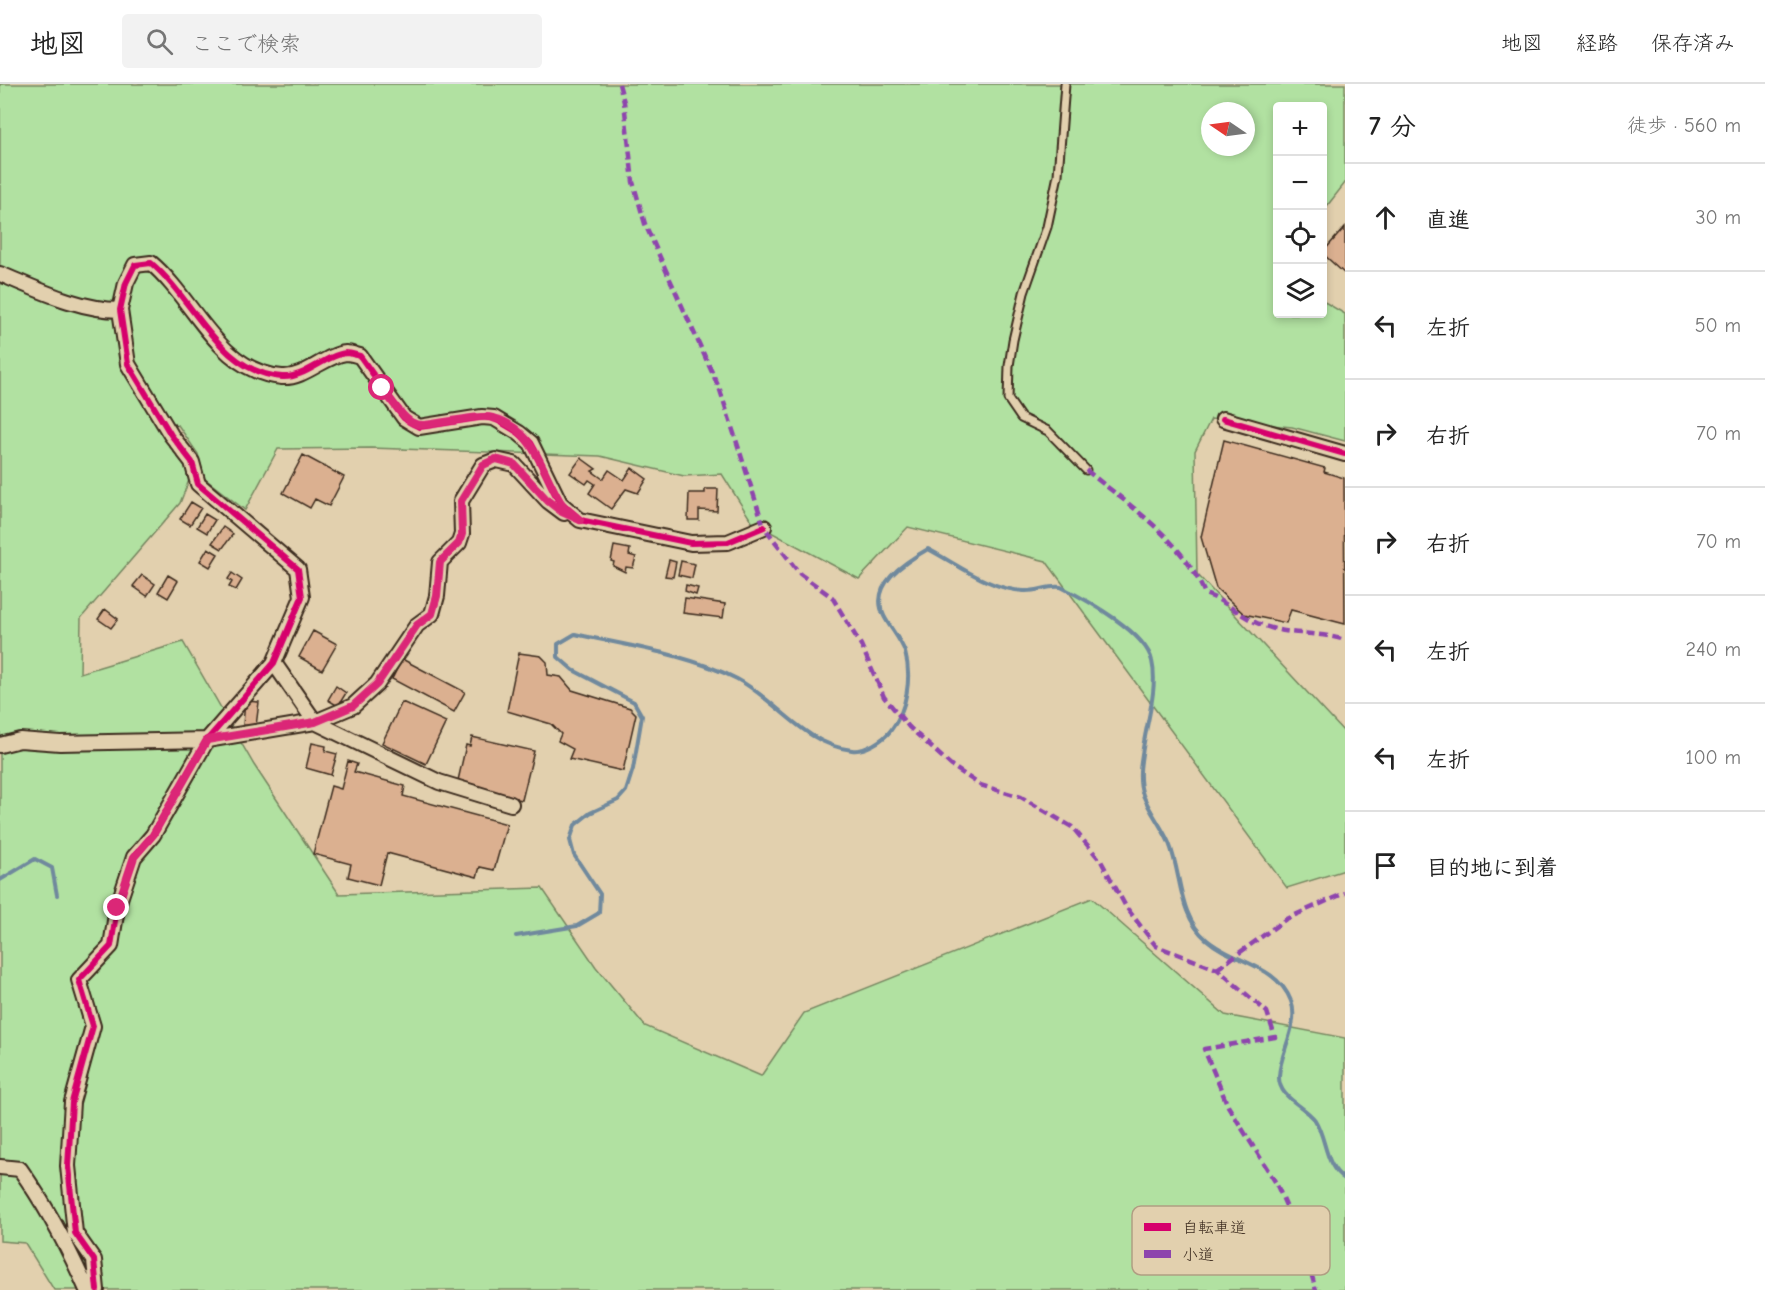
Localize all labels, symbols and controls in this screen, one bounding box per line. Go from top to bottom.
search box [122,14,542,68]
icon: search [143,25,176,58]
text: 地図 [30,28,86,60]
text: ここで検索 [191,31,301,57]
text: 地図 [1501,31,1543,55]
text: 経路 [1576,31,1618,55]
text: 保存済み [1651,31,1735,55]
north arrow [1201,102,1255,156]
map controls [1273,102,1327,318]
button: + [1273,102,1327,156]
text: 7 分 [1369,112,1416,142]
text: 徒歩 · 560 m [1627,114,1741,137]
button: − [1273,156,1327,210]
icon: ahead [1369,201,1402,234]
text: 30 m [1695,206,1741,229]
text: 直進 [1426,207,1470,233]
button: locate [1273,210,1327,264]
button: layers [1273,264,1327,318]
icon: left [1369,309,1402,342]
text: 50 m [1695,314,1741,337]
text: 左折 [1426,315,1470,341]
route start [368,374,394,400]
icon: right [1369,417,1402,450]
text: 70 m [1696,422,1741,445]
text: 右折 [1426,423,1470,449]
icon: right [1369,525,1402,558]
text: 70 m [1696,530,1741,553]
text: 右折 [1426,531,1470,557]
icon: left [1369,633,1402,666]
text: 240 m [1686,638,1741,661]
text: 左折 [1426,639,1470,665]
icon: left [1369,741,1402,774]
text: 100 m [1686,746,1741,769]
text: 左折 [1426,747,1470,773]
icon: arrive [1369,849,1402,882]
text: 目的地に到着 [1426,855,1558,881]
route end [103,894,129,920]
legend [1132,1206,1330,1275]
text: 自転車道 [1182,1219,1246,1237]
text: 小道 [1182,1246,1214,1264]

